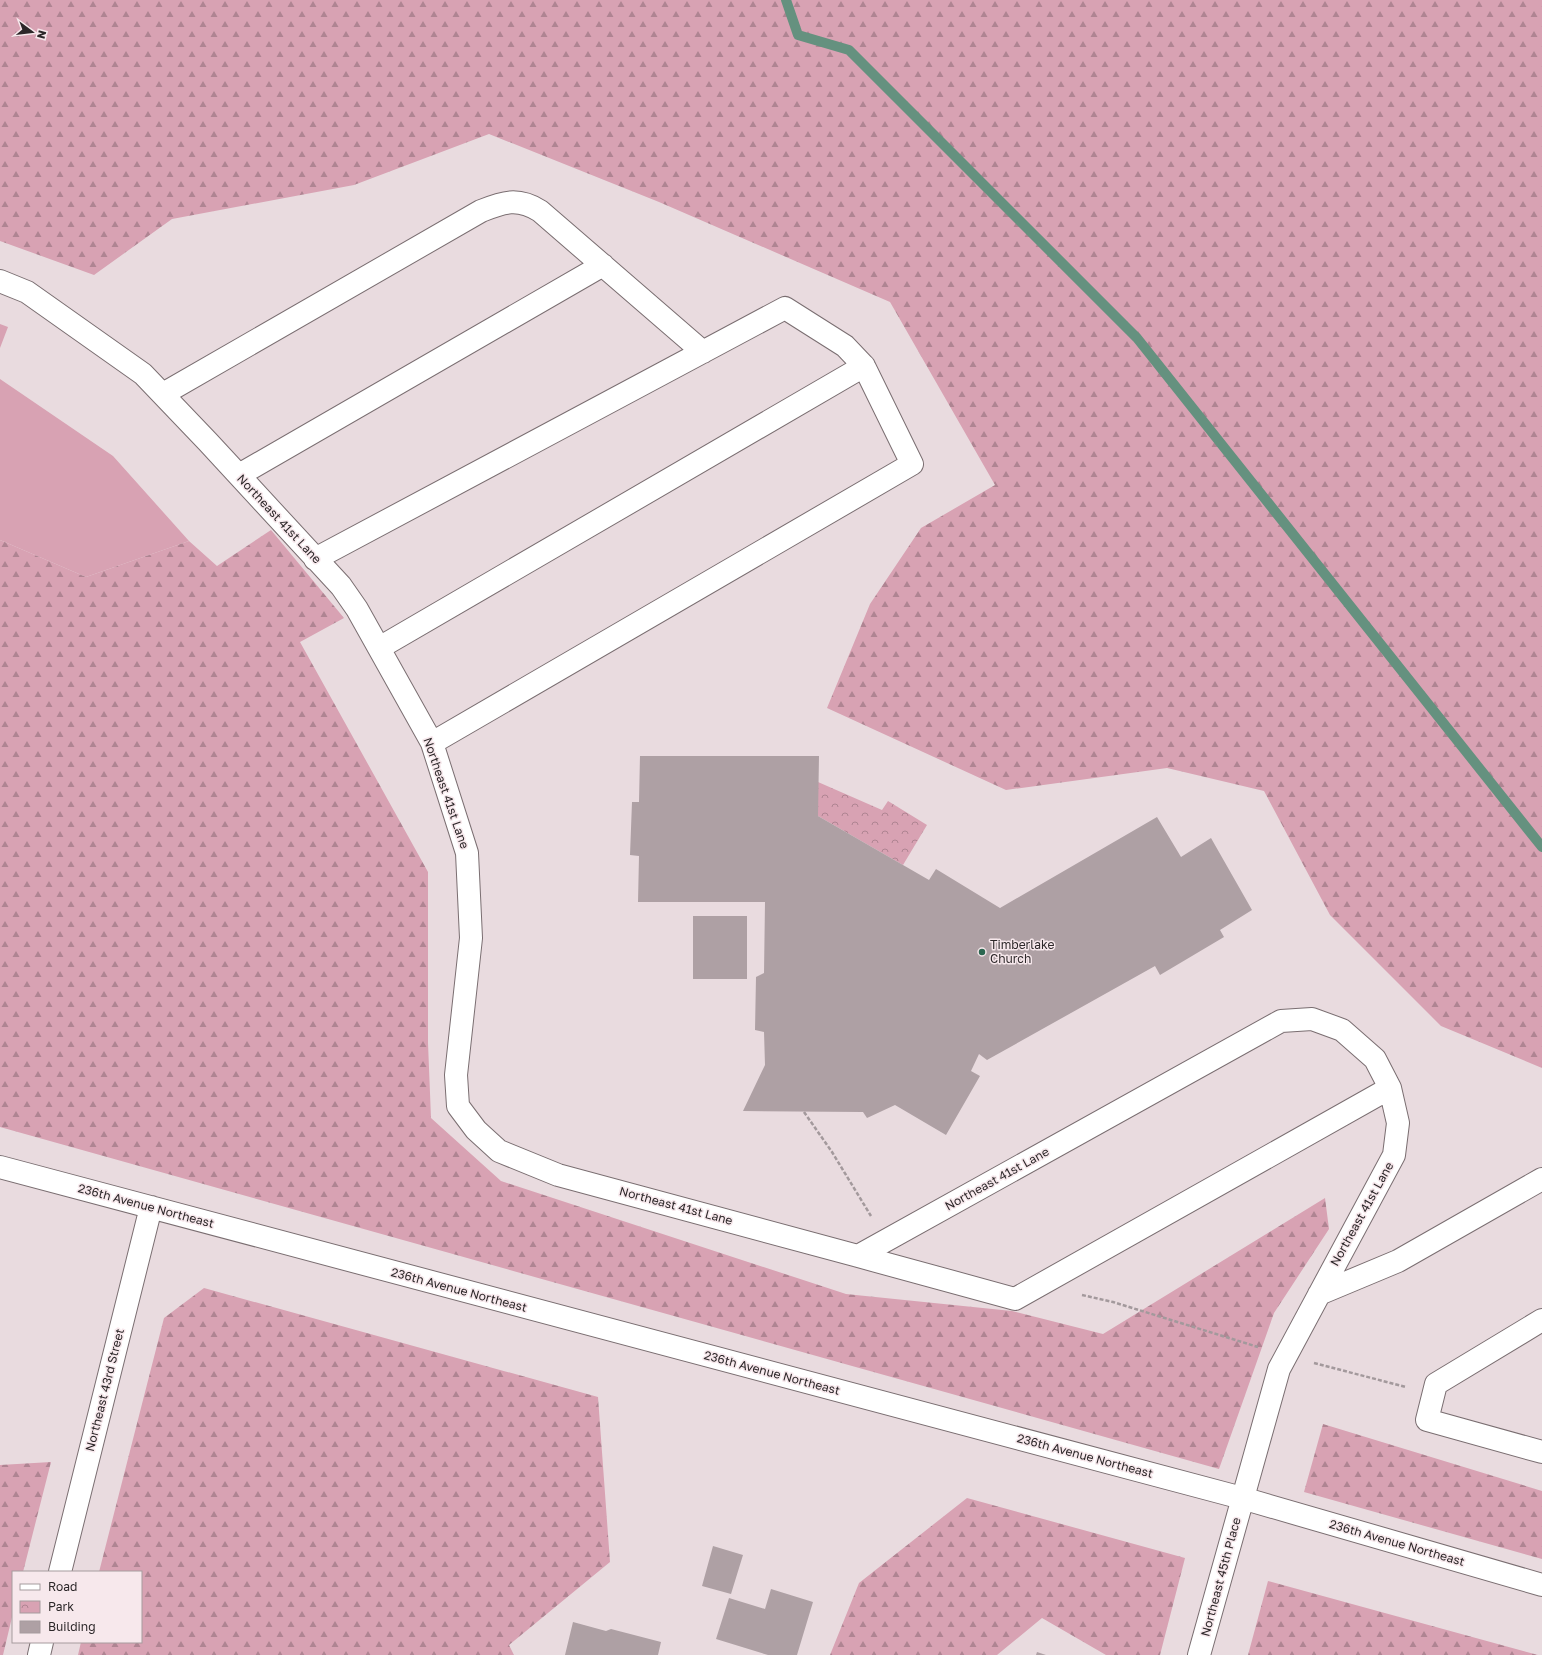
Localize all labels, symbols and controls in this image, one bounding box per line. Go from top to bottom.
north arrow [12,12,52,52]
text: N [35,29,50,40]
street label: Northeast 41st Lane [234,471,325,566]
street label: Northeast 41st Lane [420,735,473,850]
place label: Timberlake Church [990,937,1054,966]
marker: Timberlake Church [977,947,987,957]
street label: Northeast 41st Lane [942,1144,1051,1213]
street label: Northeast 41st Lane [1327,1159,1396,1268]
street label: 236th Avenue Northeast [77,1180,216,1231]
street label: Northeast 41st Lane [618,1183,734,1228]
street label: 236th Avenue Northeast [390,1264,529,1315]
street label: Northeast 43rd Street [82,1327,127,1453]
street label: 236th Avenue Northeast [703,1347,842,1398]
street label: 236th Avenue Northeast [1016,1430,1155,1481]
street label: Northeast 45th Place [1197,1516,1244,1638]
street label: 236th Avenue Northeast [1328,1516,1467,1569]
legend [12,1571,142,1643]
text: Road [48,1579,77,1594]
text: Park [48,1599,74,1614]
text: Building [48,1619,96,1634]

